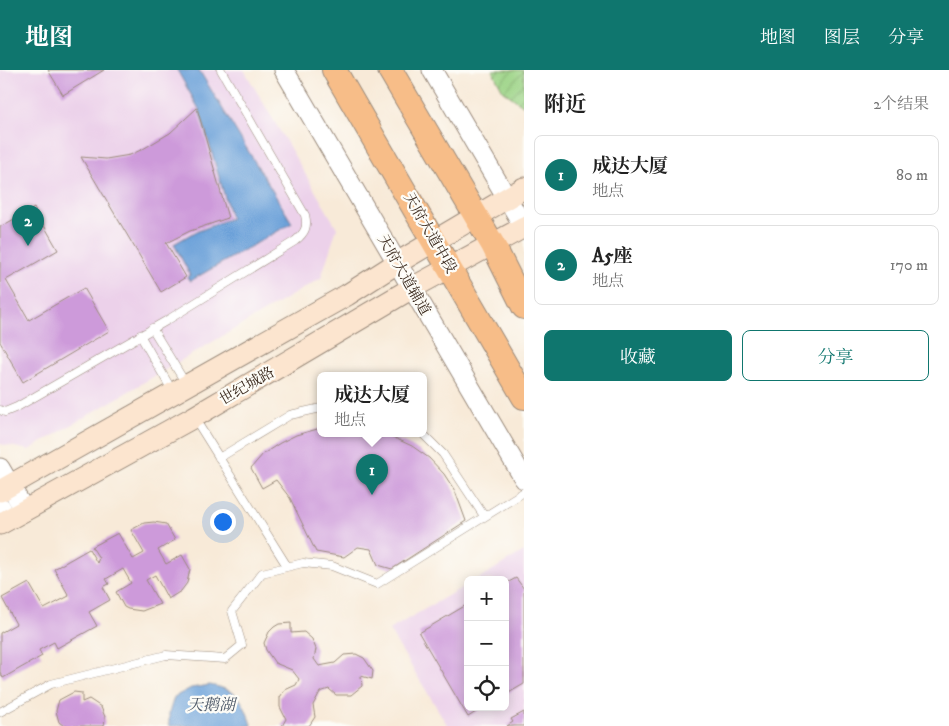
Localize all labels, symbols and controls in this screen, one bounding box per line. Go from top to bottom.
text: 地图 [25,23,73,53]
text: 地图 [760,27,796,49]
text: 图层 [824,27,860,49]
text: 分享 [888,27,924,49]
text: 附近 [544,92,586,118]
text: 2个结果 [873,94,929,114]
text: 成达大厦 [592,155,668,178]
text: 1 [558,165,564,185]
text: 80 m [896,165,928,185]
text: 地点 [592,181,624,201]
street label: 天府大道中段 [399,189,461,277]
pin: 2 [12,205,44,246]
street label: 天府大道辅道 [373,231,435,319]
text: A5座 [592,245,633,268]
text: 2 [557,255,565,275]
text: 170 m [890,255,928,275]
text: 地点 [592,271,624,291]
button: 收藏 [544,330,732,381]
button: 分享 [742,330,929,381]
street label: 世纪城路 [216,363,278,409]
popup [317,372,427,437]
text: 成达大厦 [334,384,410,407]
text: 地点 [334,410,366,430]
pin: 1 [356,454,388,495]
your location [210,509,236,535]
map controls [464,576,509,711]
button: + [464,576,509,621]
button: − [464,621,509,666]
button: locate [464,666,509,711]
water label: 天鹅湖 [187,695,238,715]

